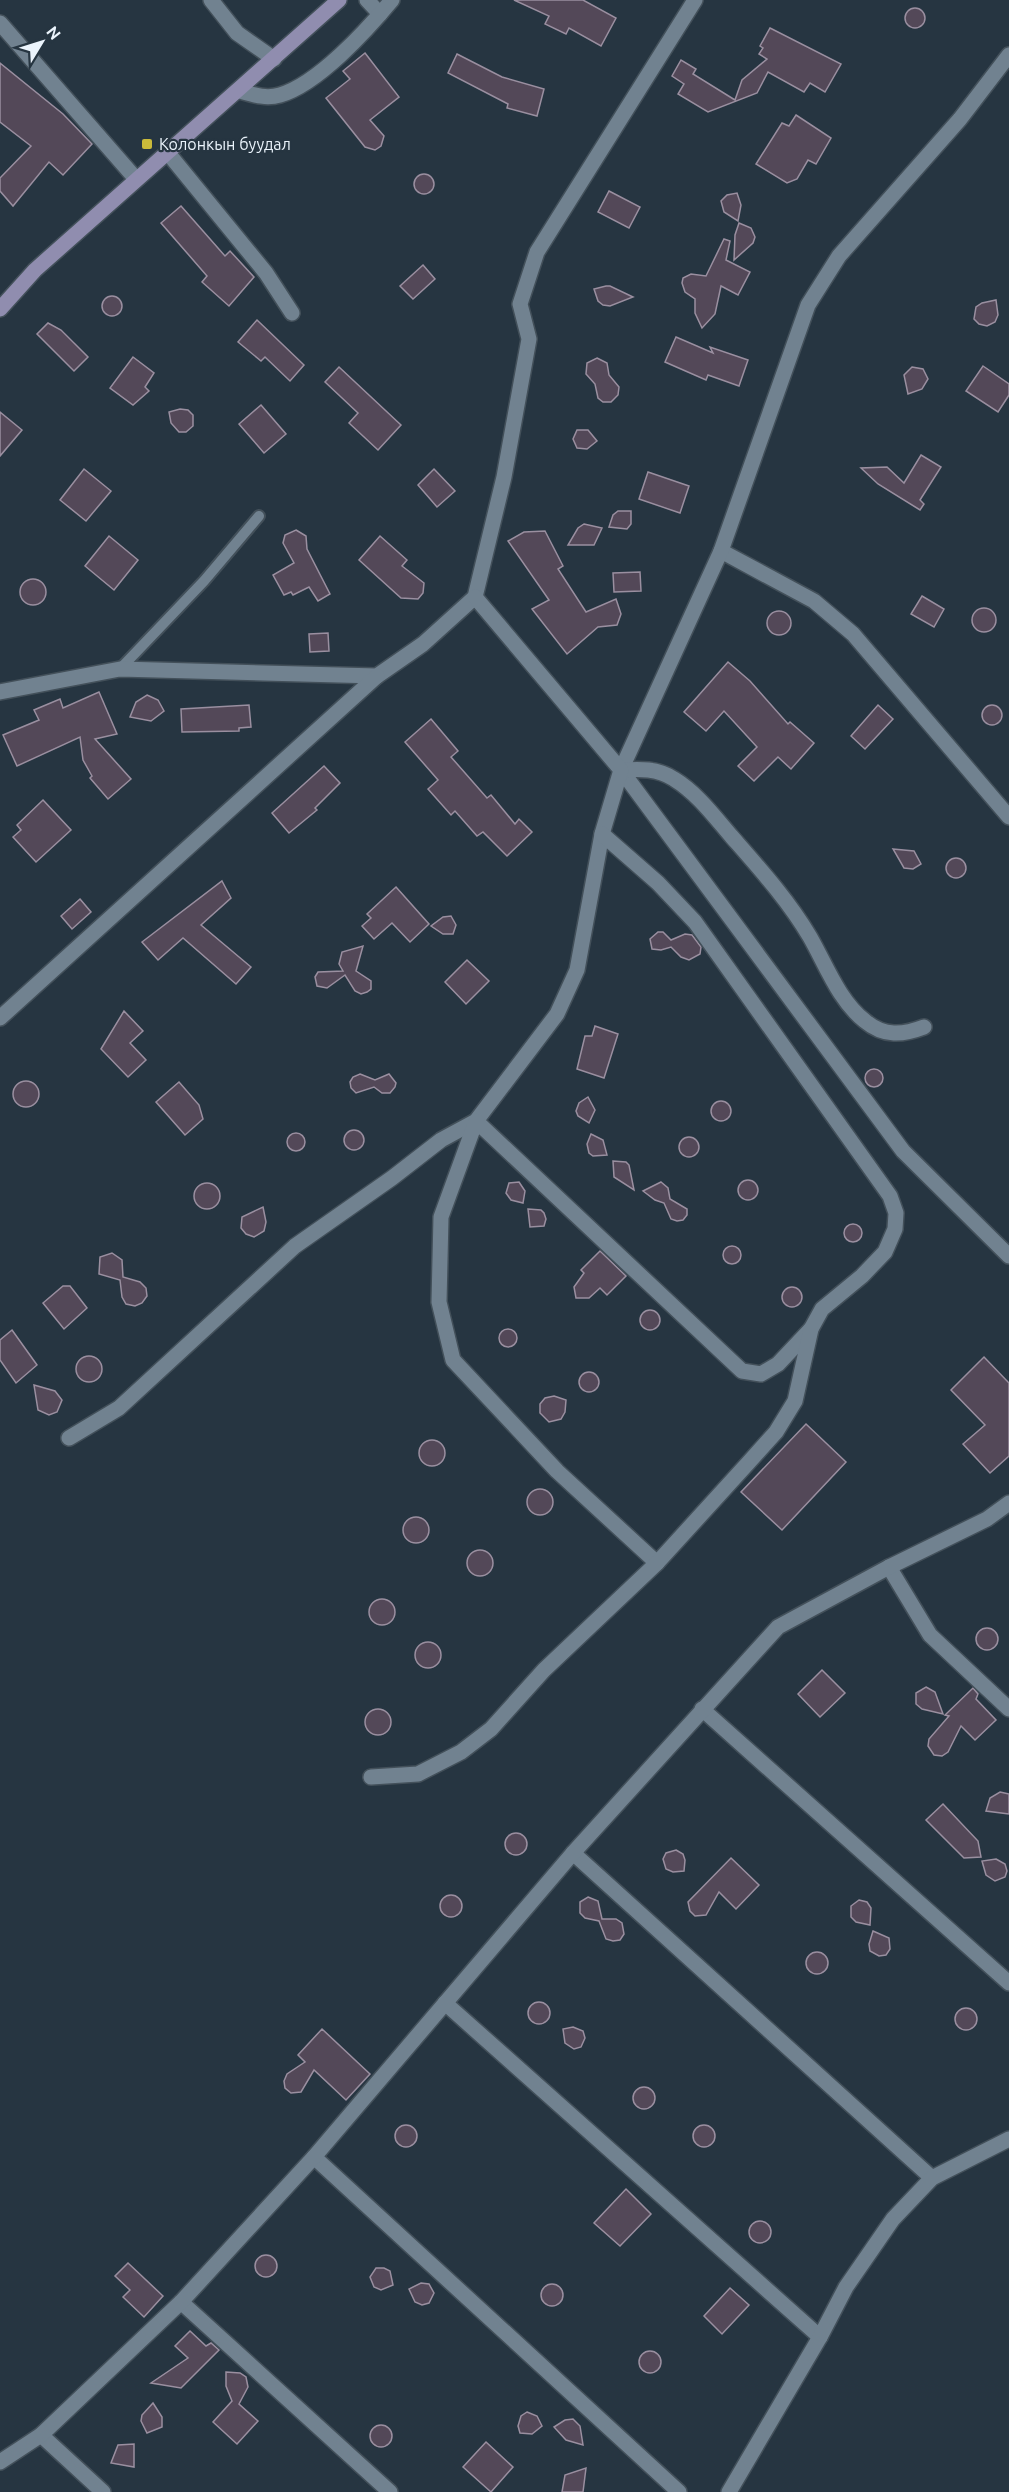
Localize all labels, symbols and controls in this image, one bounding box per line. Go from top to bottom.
north arrow [12,12,72,72]
text: N [43,23,65,43]
place label: Колонкын буудал [159,135,291,153]
marker: Колонкын буудал [140,137,154,151]

